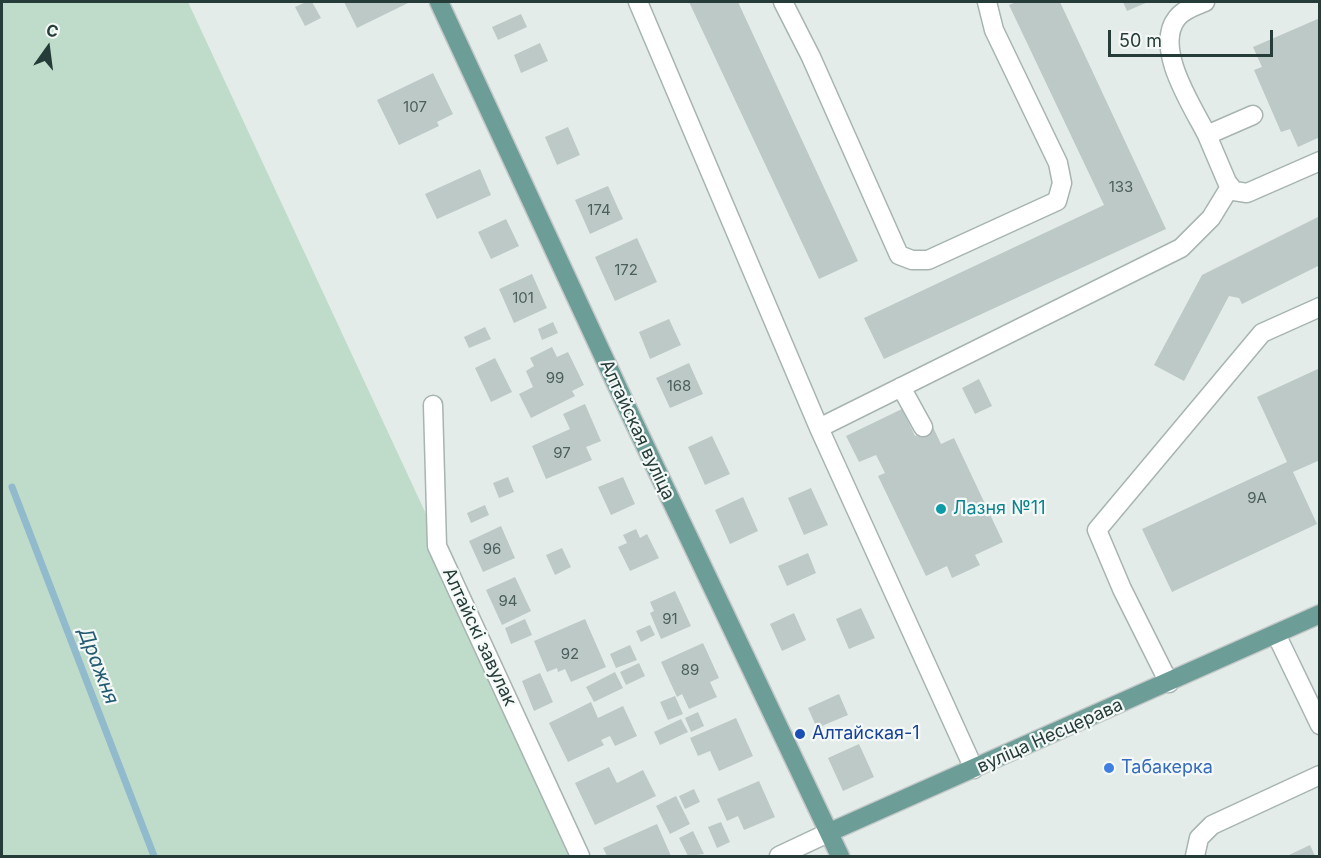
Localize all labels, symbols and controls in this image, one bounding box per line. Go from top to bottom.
north arrow [18,18,78,78]
scale bar [1111,18,1276,56]
text: С [44,19,61,42]
text: 50 m [1119,30,1162,51]
house number: 107 [403,98,427,116]
house number: 133 [1109,178,1133,196]
house number: 174 [587,201,611,219]
house number: 172 [614,261,638,279]
house number: 101 [512,289,534,307]
street label: Алтайская вуліца [595,356,679,504]
house number: 99 [546,369,564,387]
house number: 168 [667,377,691,395]
house number: 97 [553,444,571,462]
house number: 9А [1247,489,1267,507]
place label: Лазня №11 [953,498,1045,520]
marker: Лазня №11 [934,502,948,516]
house number: 96 [483,540,501,558]
street label: Алтайскі завулак [438,564,520,710]
house number: 94 [499,592,517,610]
house number: 91 [662,610,678,628]
water label: Дражня [72,624,124,708]
house number: 92 [561,645,579,663]
house number: 89 [681,661,699,679]
street label: вуліца Несцерава [974,694,1126,778]
place label: Алтайская-1 [812,723,920,745]
marker: Алтайская-1 [793,727,807,741]
place label: Табакерка [1121,757,1213,779]
marker: Табакерка [1102,761,1116,775]

